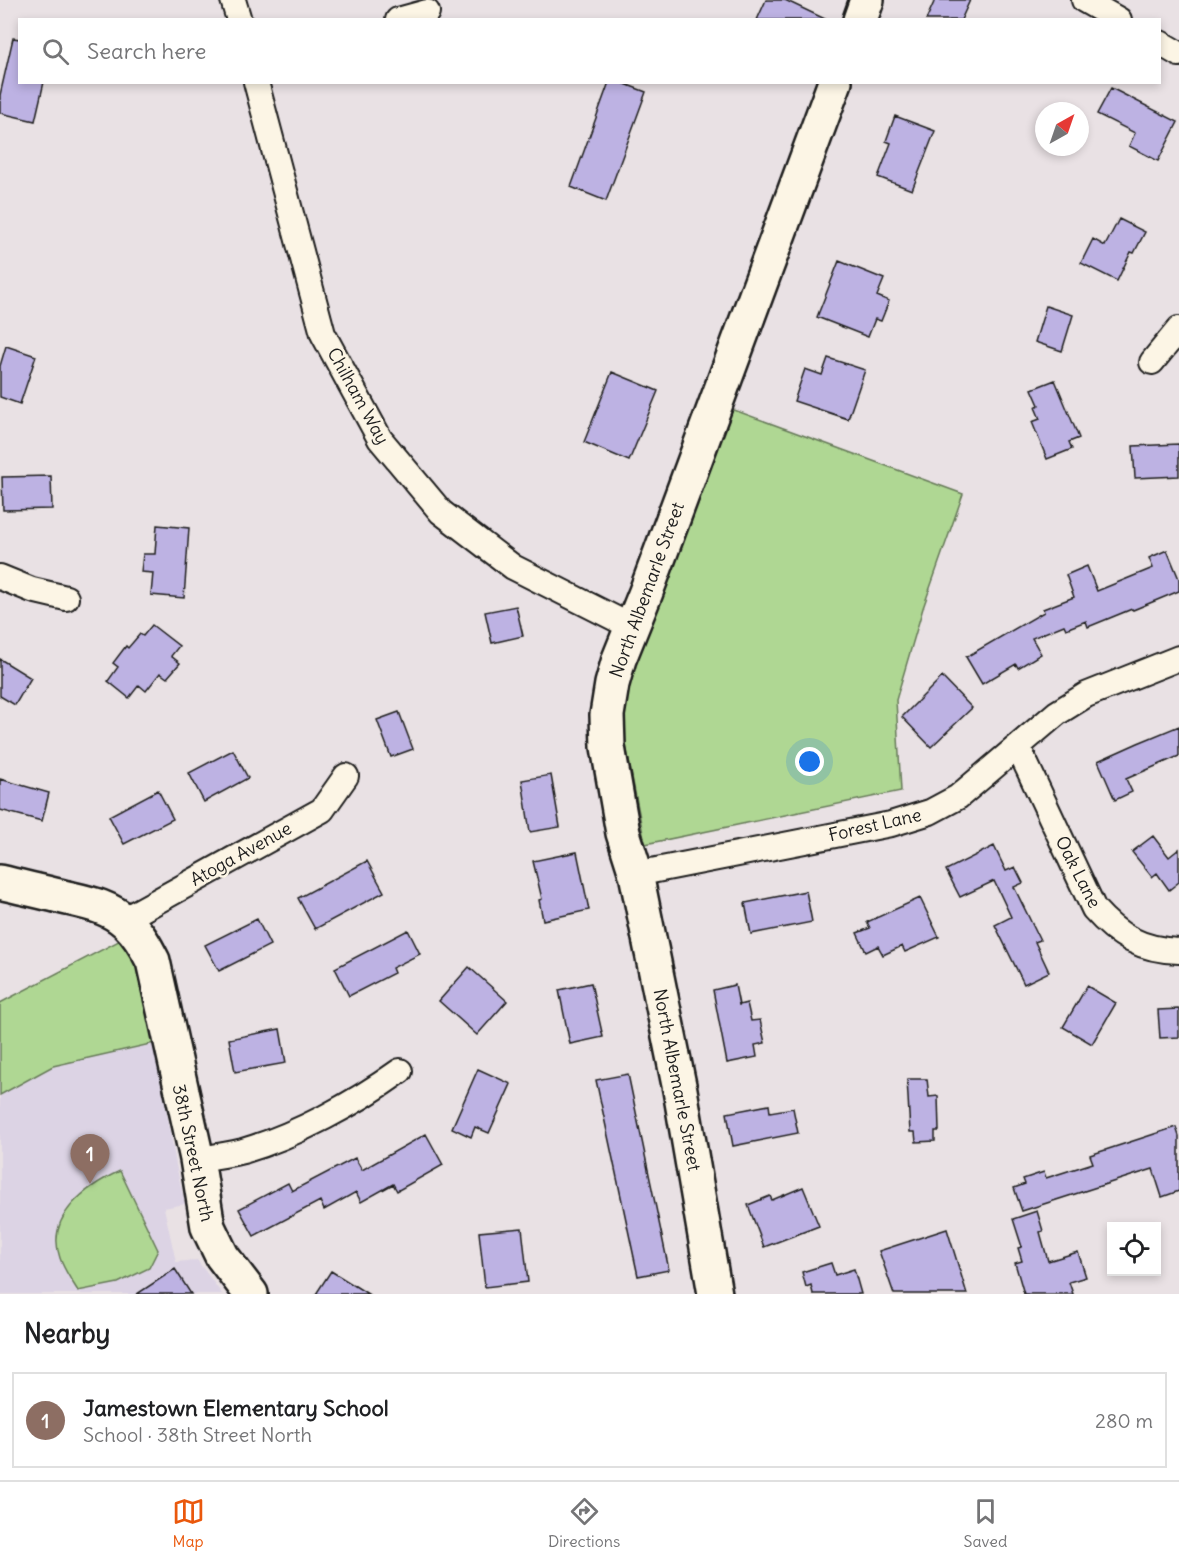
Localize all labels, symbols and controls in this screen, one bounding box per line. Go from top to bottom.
search box [18,18,1161,84]
icon: search [39,35,72,68]
text: Search here [87,37,206,65]
north arrow [1035,102,1089,156]
street label: Chilham Way [322,343,394,448]
street label: North Albemarle Street [604,499,689,681]
your location [795,747,824,776]
street label: Forest Lane [826,803,924,846]
street label: Atoga Avenue [186,816,296,891]
street label: Oak Lane [1051,832,1106,912]
street label: North Albemarle Street [649,987,706,1173]
street label: 38th Street North [168,1082,219,1224]
pin: 1 [70,1134,110,1184]
map controls [1107,1222,1161,1276]
button: locate [1107,1222,1161,1276]
text: Nearby [24,1317,110,1350]
text: Jamestown Elementary School [83,1394,389,1422]
text: 1 [42,1408,49,1433]
text: 280 m [1095,1408,1153,1433]
text: School · 38th Street North [83,1422,312,1447]
tab: Map [172,1495,205,1551]
tab: Directions [548,1495,620,1551]
tab: Saved [964,1495,1007,1551]

